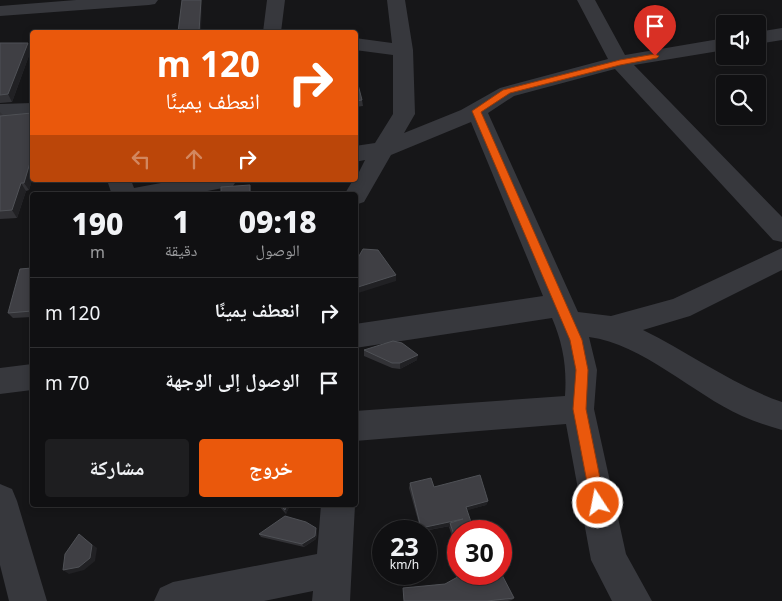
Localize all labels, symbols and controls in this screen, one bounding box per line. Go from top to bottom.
pin [634,5,676,56]
icon: arrive [641,12,669,40]
map controls [716,15,766,125]
button: sound [716,15,766,65]
text: 120 m [157,40,260,87]
icon: right [278,50,343,115]
button: search [716,75,766,125]
text: انعطف يمينًا [166,85,260,115]
icon: left [127,145,155,173]
icon: ahead [180,145,208,173]
icon: right [233,145,261,173]
text: 1 [172,201,190,242]
text: 09:18 [239,201,317,242]
text: 190 [71,203,123,244]
text: دقيقة [165,239,197,261]
text: الوصول [256,239,300,261]
text: m [90,241,105,263]
text: انعطف يمينًا [214,297,300,323]
icon: right [315,299,343,327]
text: 120 m [45,300,100,326]
text: الوصول إلى الوجهة [165,367,300,393]
icon: arrive [315,369,343,397]
text: 70 m [45,370,89,396]
button: مشاركة [45,439,189,497]
button: خروج [199,439,343,497]
position arrow [571,476,623,528]
speed limit sign: 30 [447,520,512,585]
text: 23 [390,529,419,563]
text: km/h [390,556,419,573]

